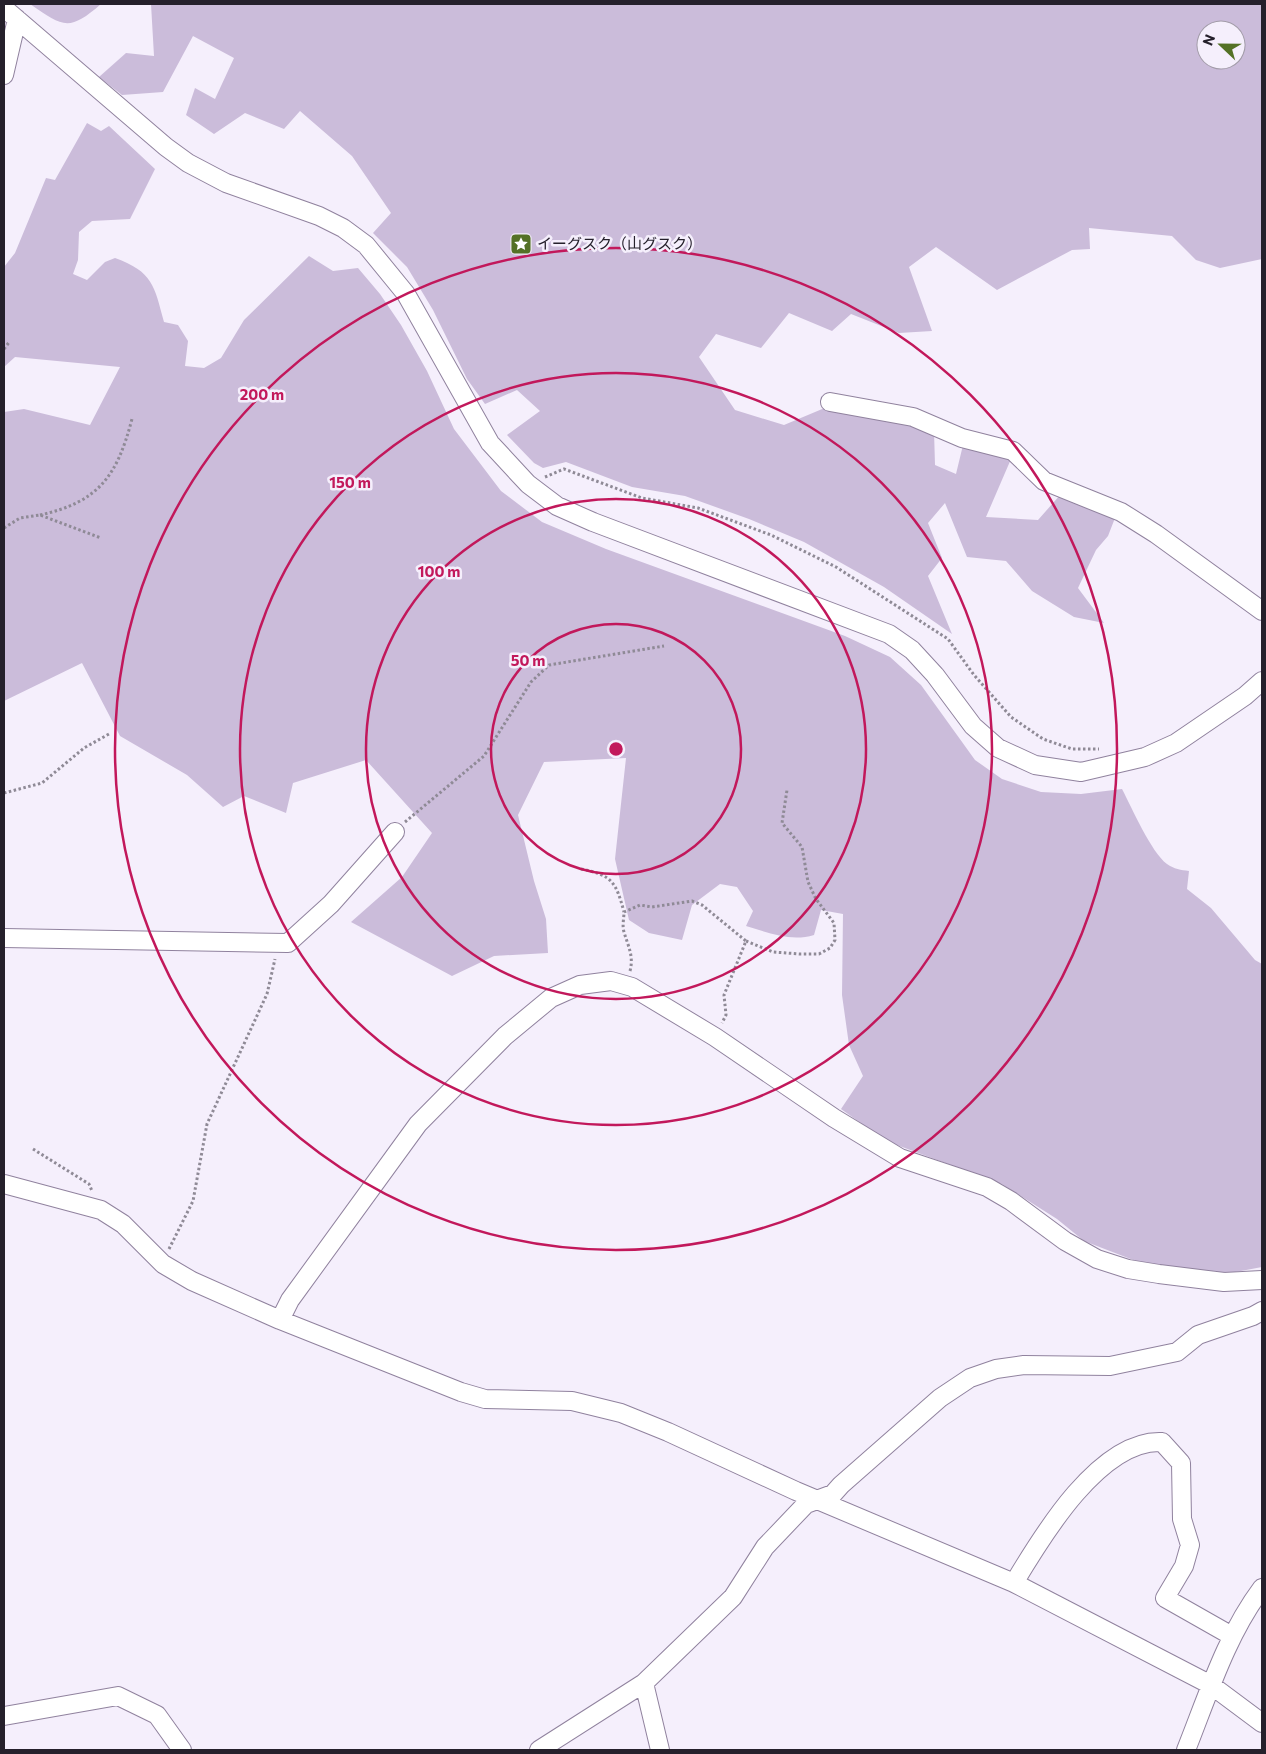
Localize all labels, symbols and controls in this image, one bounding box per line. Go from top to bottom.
north arrow [1196,20,1246,70]
text: N [1199,32,1218,48]
place icon: イーグスク（山グスク） [509,232,533,256]
place label: イーグスク（山グスク） [537,234,702,252]
text: 200 m [240,385,284,403]
text: 150 m [329,473,371,491]
text: 100 m [418,562,460,580]
text: 50 m [511,651,545,669]
centre of rings [607,740,625,758]

